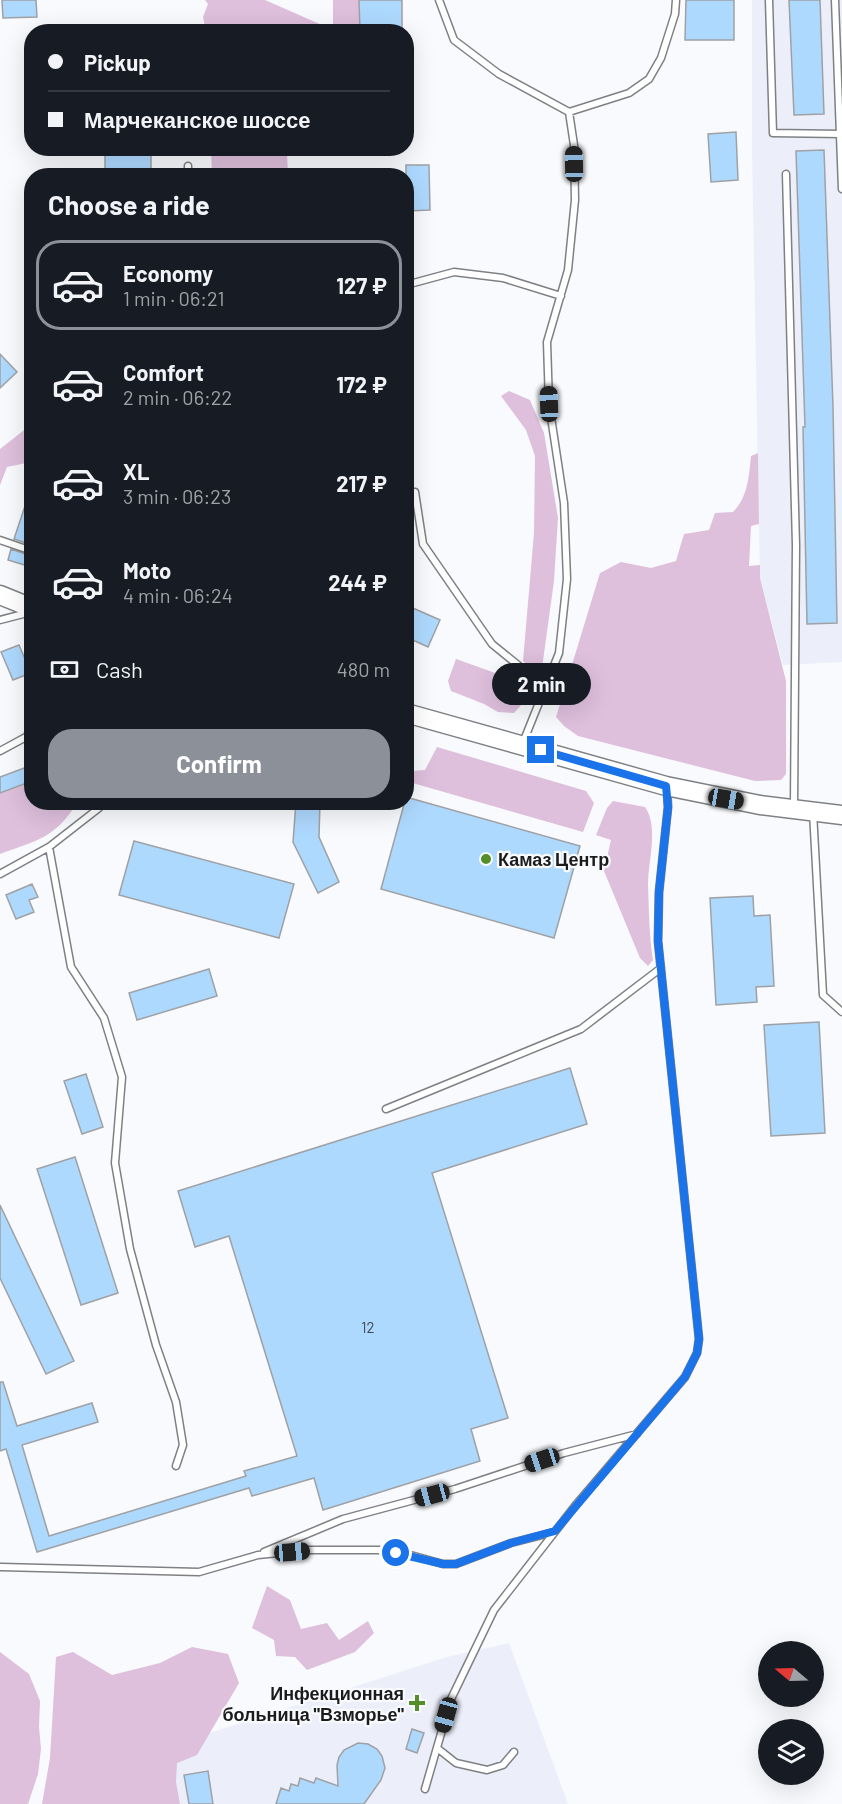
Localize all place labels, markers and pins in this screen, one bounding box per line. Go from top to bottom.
place label: Камаз Центр [498,848,609,870]
marker: Камаз Центр [479,852,493,866]
place label: Инфекционная больница "Взморье" [222,1682,405,1725]
marker: Инфекционная больница "Взморье" [408,1694,426,1712]

